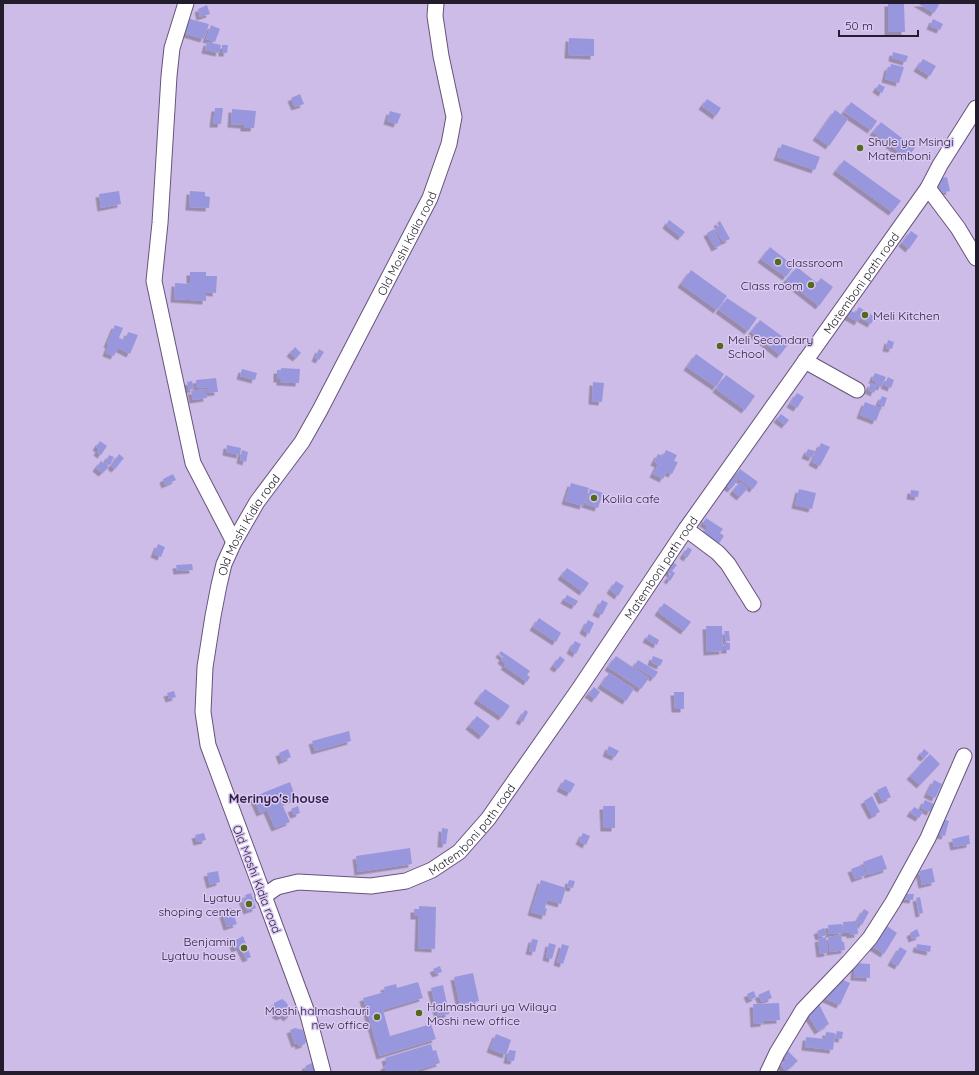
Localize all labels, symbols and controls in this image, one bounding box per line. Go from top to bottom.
scale bar [839,12,918,38]
text: 50 m [845,18,873,33]
place label: Shule ya Msingi Matemboni [868,134,954,163]
marker: Shule ya Msingi Matemboni [855,143,865,153]
street label: Old Moshi Kidia road [373,189,439,298]
street label: Matemboni path road [820,229,902,337]
place label: classroom [786,255,843,270]
marker: classroom [773,257,783,267]
place label: Class room [741,278,803,293]
marker: Class room [806,280,816,290]
place label: Meli Kitchen [873,308,940,323]
marker: Meli Kitchen [860,310,870,320]
place label: Meli Secondary School [728,332,813,361]
marker: Meli Secondary School [715,341,725,351]
street label: Old Moshi Kidia road [214,471,283,577]
place label: Kolila cafe [602,491,660,506]
marker: Kolila cafe [589,493,599,503]
street label: Matemboni path road [620,513,701,622]
street label: Matemboni path road [425,781,518,878]
district label: Merinyo's house [229,790,329,806]
street label: Old Moshi Kidia road [229,823,285,935]
place label: Lyatuu shoping center [158,890,241,919]
marker: Lyatuu shoping center [244,899,254,909]
place label: Benjamin Lyatuu house [161,934,236,963]
marker: Benjamin Lyatuu house [239,943,249,953]
place label: Halmashauri ya Wilaya Moshi new office [427,999,556,1028]
place label: Moshi halmashauri new office [265,1003,369,1032]
marker: Halmashauri ya Wilaya Moshi new office [414,1008,424,1018]
marker: Moshi halmashauri new office [372,1012,382,1022]

